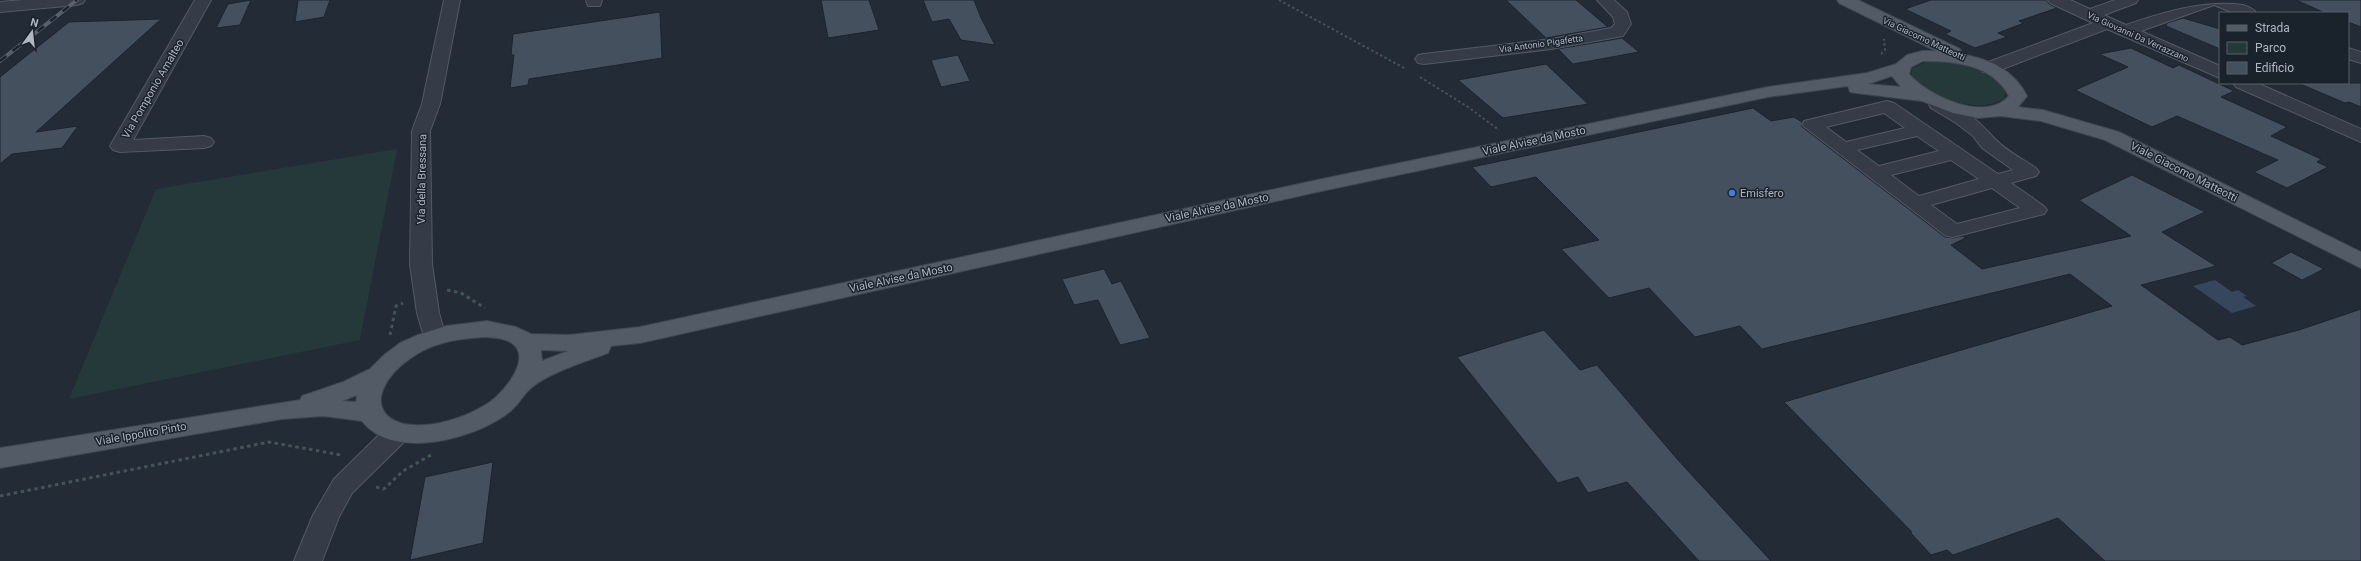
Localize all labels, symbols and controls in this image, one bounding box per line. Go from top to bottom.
street label: Via Giovanni Da Verrazzano [2086,10,2190,64]
north arrow [12,12,52,52]
legend [2219,12,2349,84]
street label: Via Giacomo Matteotti [1881,15,1967,63]
text: N [29,16,40,30]
text: Strada [2255,21,2290,35]
street label: Via Antonio Pigafetta [1498,33,1584,55]
street label: Via Pomponio Amalteo [119,37,187,141]
text: Parco [2255,41,2286,55]
text: Edificio [2255,61,2294,75]
street label: Viale Alvise da Mosto [1481,124,1587,158]
street label: Via della Bressana [415,134,429,224]
street label: Viale Giacomo Matteotti [2128,139,2240,205]
place label: Emisfero [1740,187,1784,200]
marker: Emisfero [1727,188,1737,198]
street label: Viale Alvise da Mosto [1164,191,1270,225]
street label: Viale Alvise da Mosto [848,261,954,295]
street label: Viale Ippolito Pinto [95,420,187,448]

